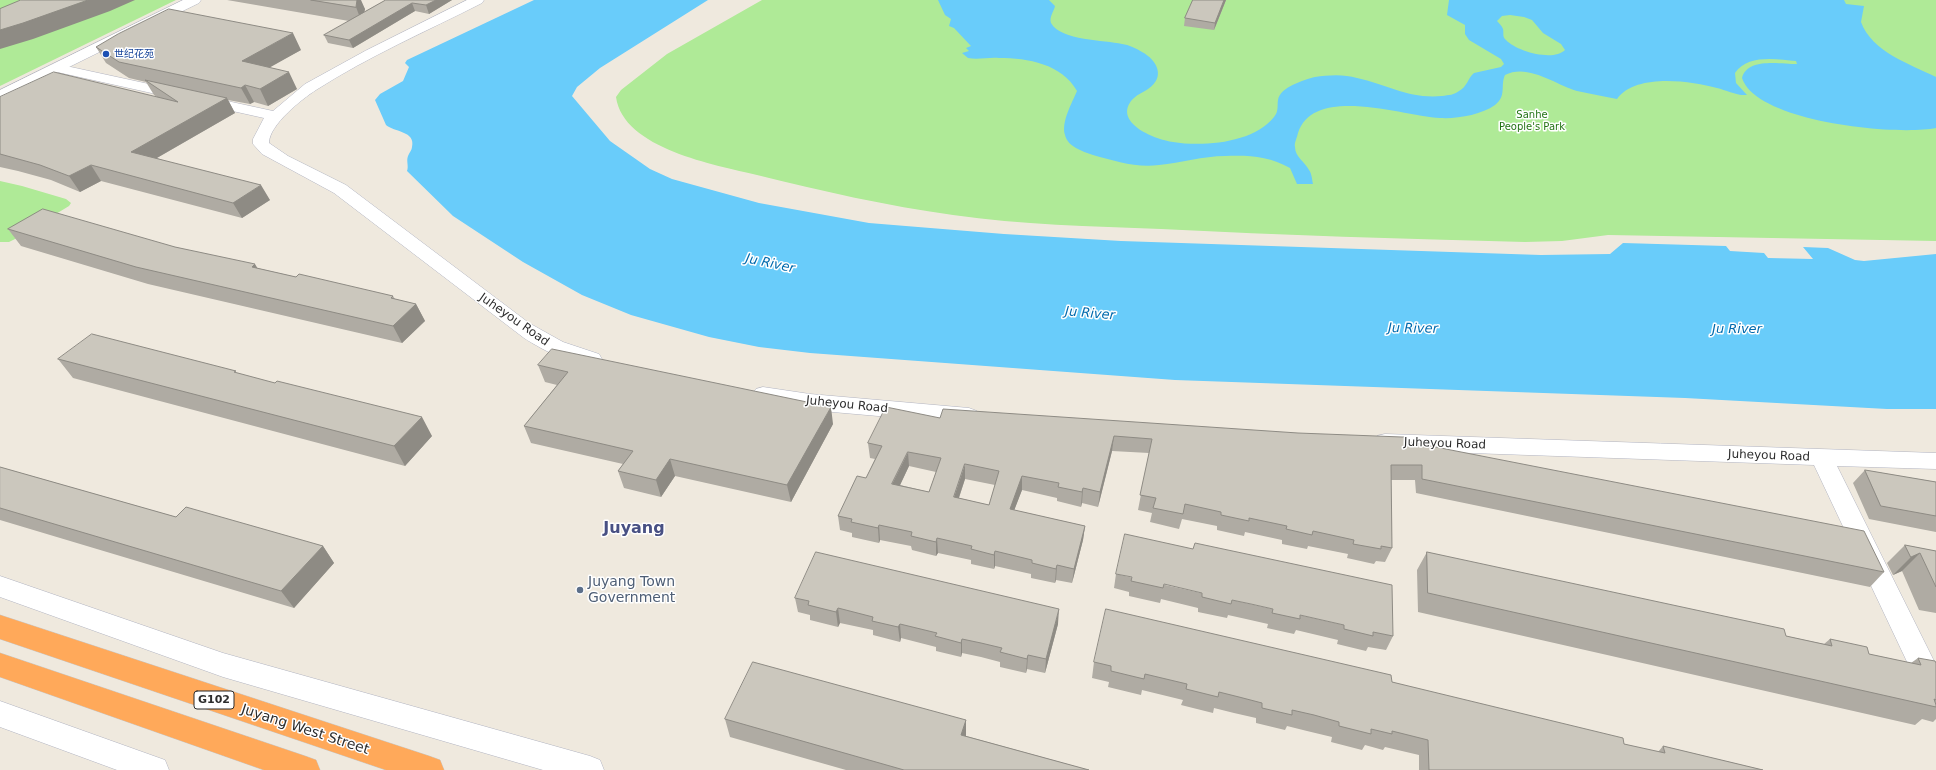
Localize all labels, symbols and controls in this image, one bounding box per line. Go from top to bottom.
place label: 世纪花苑 [114,48,154,60]
marker: 世纪花苑 [101,49,111,59]
park label: Sanhe People's Park [1499,109,1565,132]
water label: Ju River [744,251,796,277]
street label: Juheyou Road [476,291,552,349]
water label: Ju River [1064,304,1116,324]
water label: Ju River [1388,321,1438,337]
water label: Ju River [1712,322,1762,338]
street label: Juheyou Road [805,394,889,416]
street label: Juheyou Road [1404,435,1486,453]
street label: Juheyou Road [1728,447,1810,465]
district label: Juyang [603,519,665,539]
place label: Juyang Town Government [588,574,675,606]
marker: Juyang Town Government [575,585,585,595]
road number: G102 [194,691,234,709]
street label: Juyang West Street [239,701,371,759]

